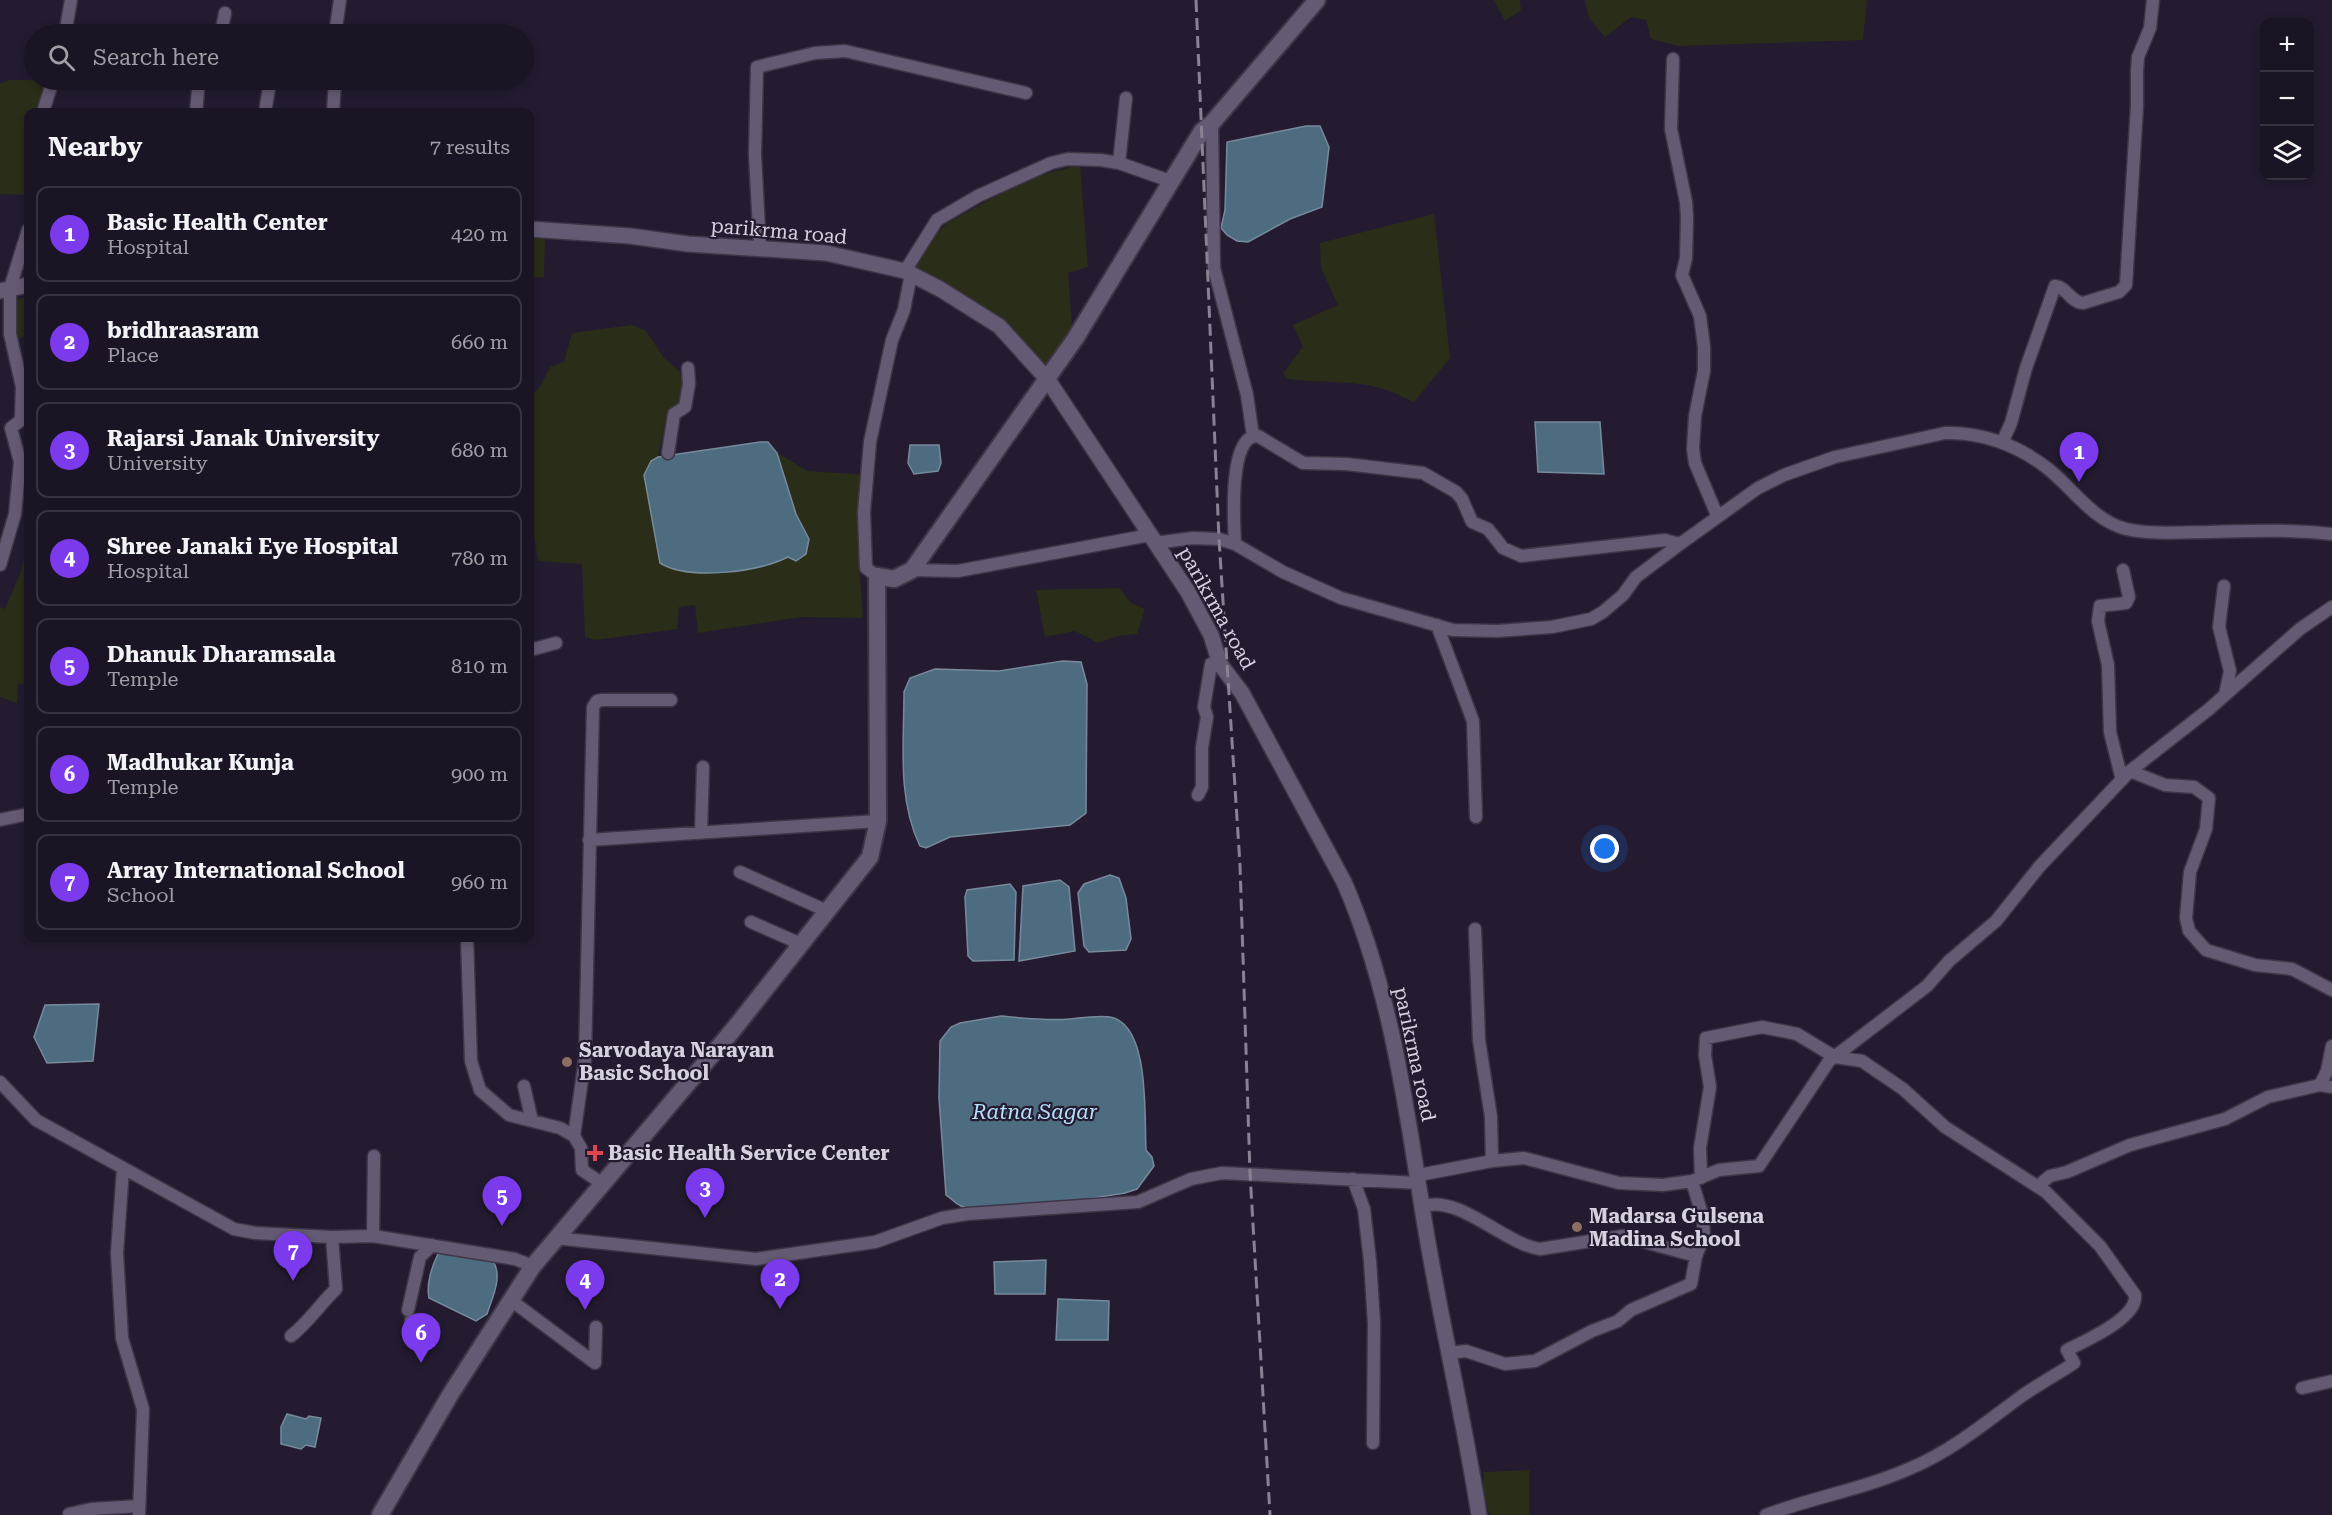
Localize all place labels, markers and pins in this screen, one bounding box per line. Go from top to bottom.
pin: 1 [2060,432,2098,482]
place label: Sarvodaya Narayan Basic School [579,1038,775,1085]
marker: Sarvodaya Narayan Basic School [560,1055,574,1069]
place label: Basic Health Service Center [608,1141,890,1165]
marker: Basic Health Service Center [586,1144,604,1162]
pin: 3 [686,1168,724,1218]
pin: 5 [482,1176,522,1226]
place label: Madarsa Gulsena Madina School [1589,1204,1764,1251]
marker: Madarsa Gulsena Madina School [1570,1220,1584,1234]
pin: 7 [274,1232,312,1281]
pin: 4 [566,1260,604,1310]
pin: 2 [760,1260,800,1309]
pin: 6 [402,1314,440,1363]

